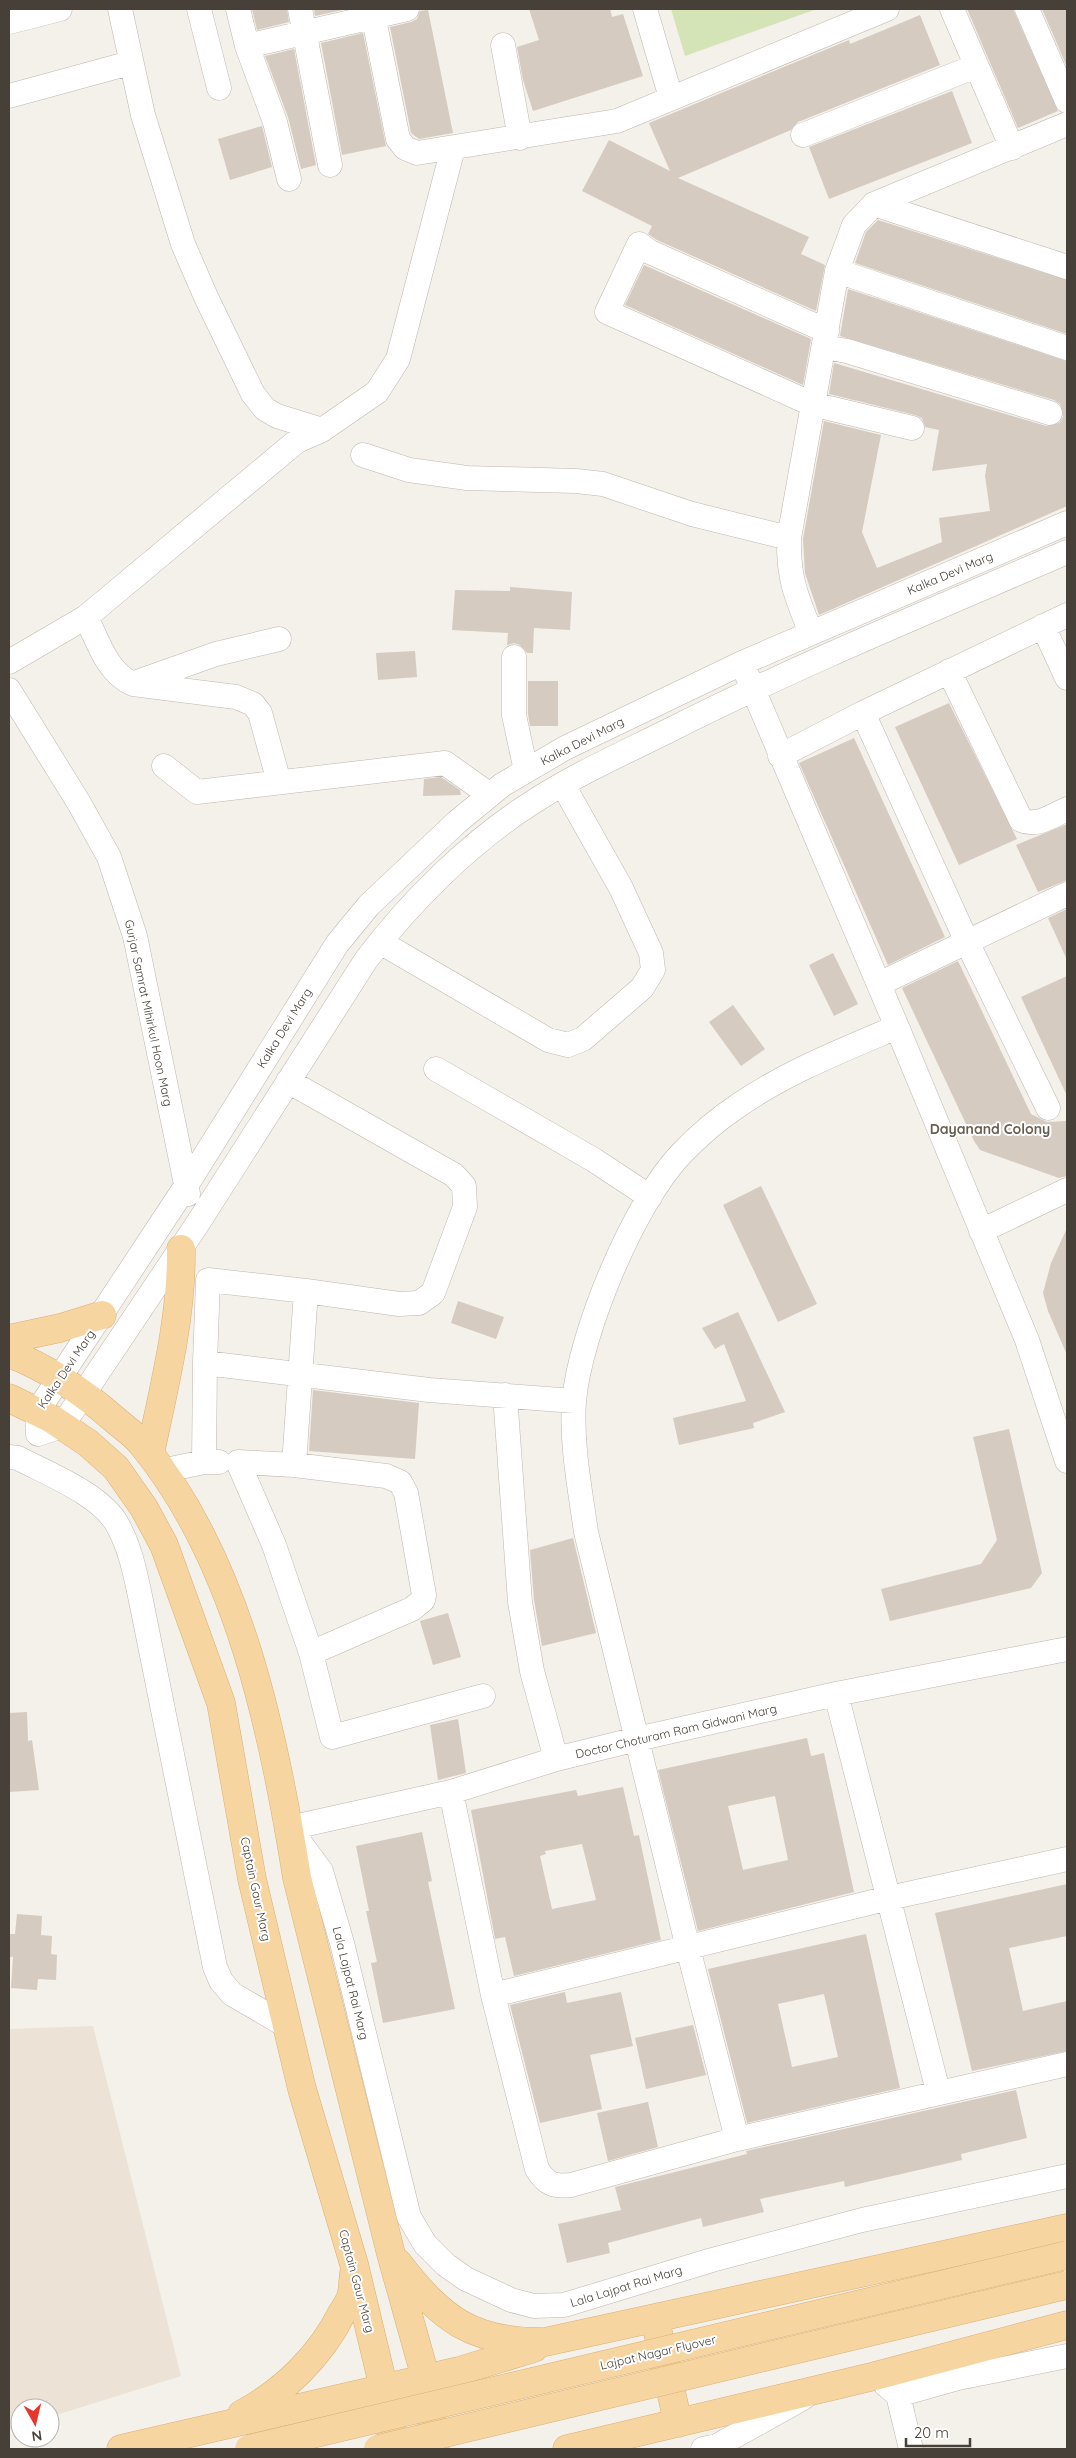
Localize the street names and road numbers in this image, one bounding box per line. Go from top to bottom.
street label: Kalka Devi Marg [905,548,995,598]
street label: Kalka Devi Marg [538,713,626,769]
street label: Gurjar Samrat Mihirkul Hoon Marg [122,918,176,1108]
street label: Kalka Devi Marg [253,985,315,1071]
street label: Kalka Devi Marg [34,1327,98,1411]
street label: Doctor Choturam Ram Gidwani Marg [574,1701,778,1761]
street label: Captain Gaur Marg [238,1836,274,1942]
street label: Lala Lajpat Rai Marg [330,1925,372,2041]
street label: Captain Gaur Marg [336,2228,378,2334]
street label: Lala Lajpat Rai Marg [568,2262,684,2310]
street label: Lajpat Nagar Flyover [599,2331,718,2373]

